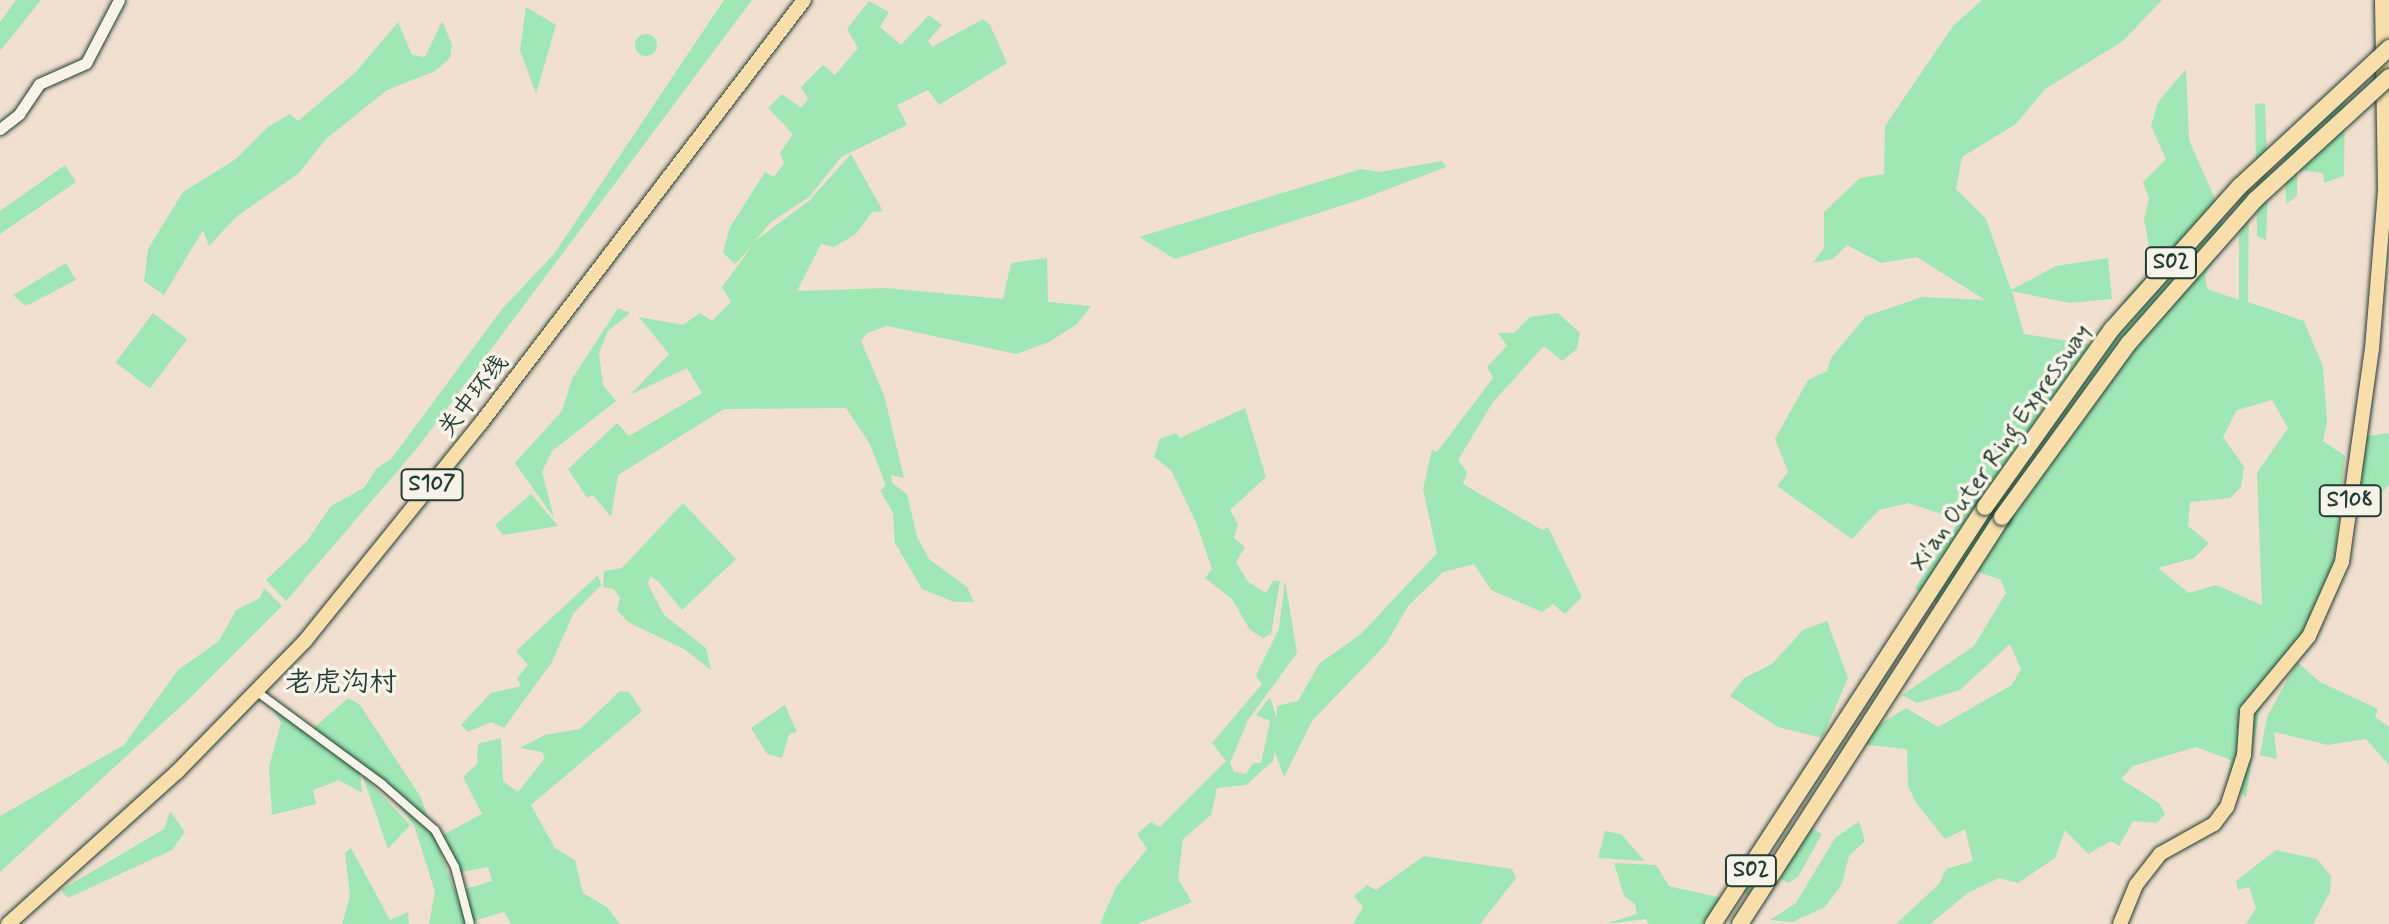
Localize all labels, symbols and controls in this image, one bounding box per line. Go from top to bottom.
road number: S02 [2143,245,2199,281]
street label: Xi'an Outer Ring Expressway [1904,318,2098,578]
street label: 关中环线 [433,349,515,443]
road number: S107 [400,467,464,503]
road number: S108 [2318,483,2382,519]
district label: 老虎沟村 [285,667,397,701]
road number: S02 [1723,853,1779,889]

